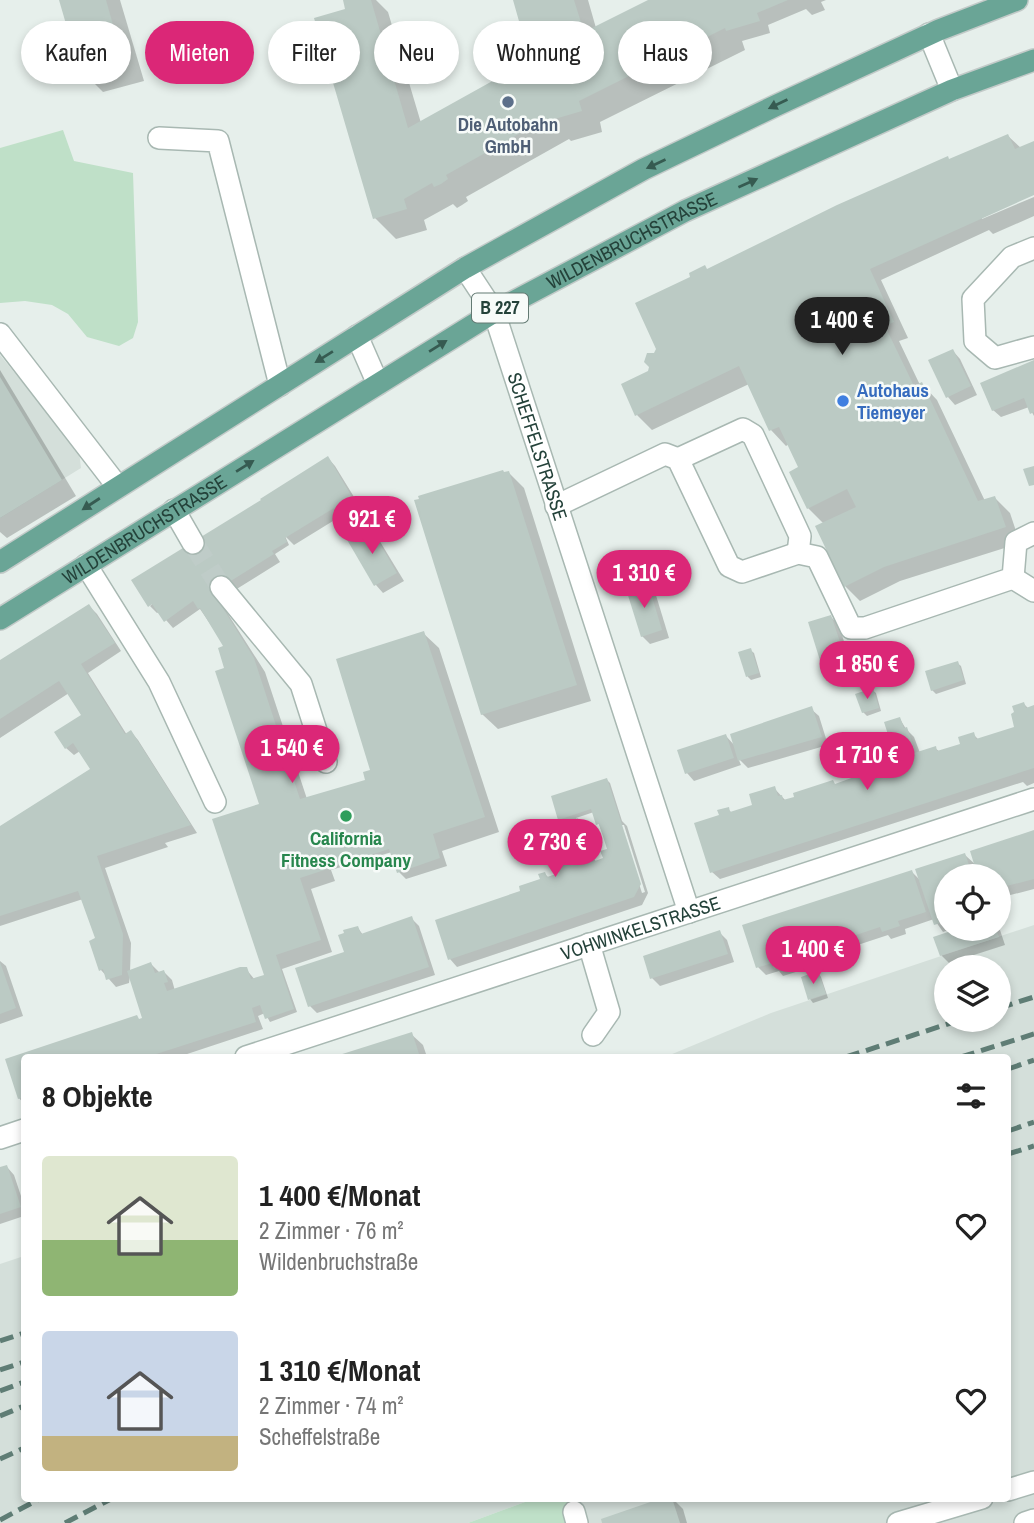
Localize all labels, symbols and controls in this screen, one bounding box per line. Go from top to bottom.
chip: Kaufen [21,21,131,84]
chip: Mieten [145,21,254,84]
chip: Filter [268,21,360,84]
chip: Neu [374,21,459,84]
chip: Wohnung [473,21,604,84]
chip: Haus [618,21,712,84]
marker: Die Autobahn GmbH [500,94,516,110]
one-way arrow [768,98,788,110]
place label: Die Autobahn GmbH [458,111,558,159]
one-way arrow [646,158,666,169]
one-way arrow [737,177,758,188]
street label: WILDENBRUCHSTRASSE [542,185,721,295]
road number: B 227 [472,294,528,322]
pin: 1 400 € [777,298,907,357]
text: 1 400 € [811,304,873,335]
one-way arrow [429,340,448,353]
one-way arrow [315,350,334,363]
street label: SCHEFFELSTRASSE [501,369,574,524]
place label: Autohaus Tiemeyer [857,377,929,425]
marker: Autohaus Tiemeyer [835,393,851,409]
one-way arrow [235,460,254,472]
street label: WILDENBRUCHSTRASSE [57,468,231,590]
pin: 921 € [323,496,421,556]
one-way arrow [81,498,100,511]
text: 921 € [348,503,396,534]
pin: 1 310 € [579,550,709,610]
text: 1 310 € [613,557,675,588]
pin: 1 850 € [802,642,932,701]
text: 1 850 € [836,648,898,679]
pin: 1 540 € [227,726,357,785]
text: 1 540 € [261,732,323,763]
pin: 1 710 € [802,732,932,792]
text: 1 710 € [836,739,898,770]
marker: California Fitness Company [338,808,354,824]
pin: 2 730 € [490,820,620,879]
place label: California Fitness Company [281,825,411,873]
text: 2 730 € [524,826,586,857]
map controls [934,864,1011,1032]
button: locate [934,864,1011,941]
street label: VOHWINKELSTRASSE [557,890,724,966]
pin: 1 400 € [748,926,878,986]
text: 1 400 € [782,933,844,964]
button: layers [934,955,1011,1032]
text: 8 Objekte [42,1076,153,1116]
icon: filters [952,1077,990,1115]
text: 1 400 €/Monat [259,1175,420,1215]
icon: home [98,1184,182,1268]
icon: heart [952,1207,990,1245]
text: 2 Zimmer · 76 m² [259,1215,404,1246]
text: Wildenbruchstraße [259,1246,418,1277]
text: 1 310 €/Monat [259,1350,420,1390]
icon: home [98,1359,182,1443]
icon: heart [952,1382,990,1420]
text: 2 Zimmer · 74 m² [259,1390,404,1421]
text: Scheffelstraße [259,1421,380,1452]

